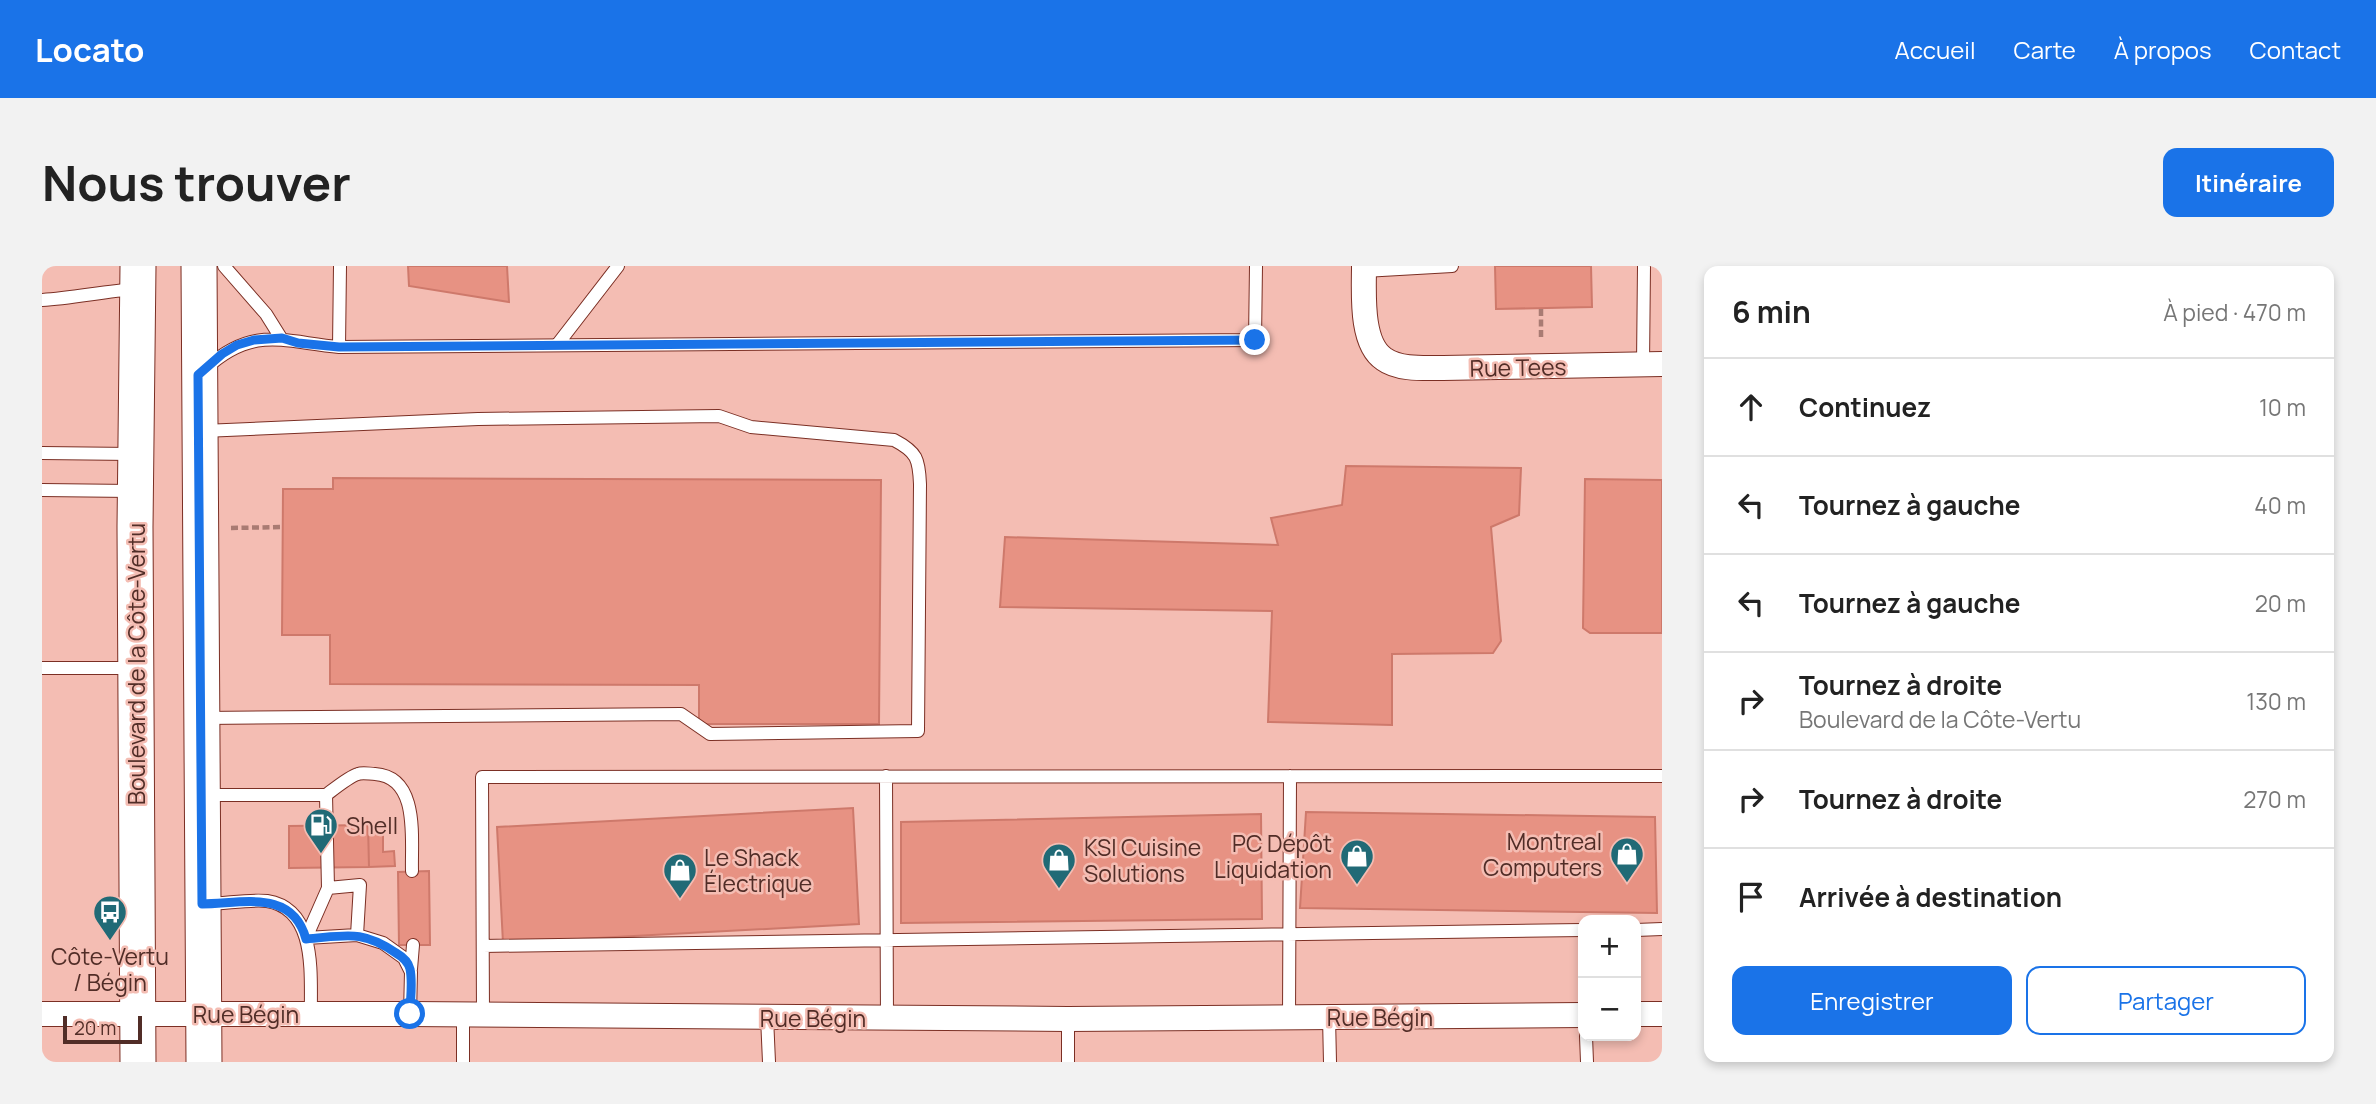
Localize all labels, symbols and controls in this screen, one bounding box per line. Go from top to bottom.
text: Locato [35,27,145,72]
text: Accueil [1895,33,1975,66]
text: Carte [2013,33,2076,66]
text: À propos [2114,33,2212,66]
text: Contact [2250,33,2341,66]
button: Itinéraire [2163,148,2334,217]
text: Nous trouver [42,149,351,216]
text: 6 min [1732,291,1811,332]
text: À pied · 470 m [2163,296,2306,328]
route end [1239,324,1270,355]
street label: Rue Tees [1469,350,1567,384]
icon: ahead [1732,388,1770,426]
text: Continuez [1799,389,1931,425]
text: 10 m [2259,391,2306,423]
icon: left [1732,486,1770,524]
text: Tournez à gauche [1799,487,2020,523]
text: 40 m [2254,489,2306,521]
street label: Boulevard de la Côte-Vertu [120,523,152,805]
icon: left [1732,584,1770,622]
text: Tournez à gauche [1799,585,2020,621]
text: 20 m [2255,587,2306,619]
text: Tournez à droite [1799,667,2002,703]
icon: right [1732,682,1770,720]
text: 130 m [2246,685,2306,717]
text: Boulevard de la Côte-Vertu [1799,703,2081,735]
icon: right [1732,780,1770,818]
text: Tournez à droite [1799,781,2002,817]
text: 270 m [2243,783,2306,815]
fuel station icon: Shell [302,806,340,855]
place label: Shell [346,809,398,841]
place label: Montreal Computers [1483,825,1602,883]
place label: PC Dépôt Liquidation [1214,827,1332,885]
place label: KSI Cuisine Solutions [1084,831,1201,889]
shop icon: Montreal Computers [1608,835,1646,884]
shop icon: PC Dépôt Liquidation [1338,837,1376,886]
place label: Le Shack Électrique [704,841,812,899]
shop icon: KSI Cuisine Solutions [1040,841,1078,890]
shop icon: Le Shack Électrique [661,851,699,900]
icon: arrive [1732,878,1770,916]
text: Arrivée à destination [1799,879,2062,915]
bus stop icon: Côte-Vertu / Bégin [91,893,129,942]
map controls [1578,915,1641,1041]
button: + [1578,915,1641,978]
place label: Côte-Vertu / Bégin [51,940,169,998]
button: Enregistrer [1732,966,2012,1035]
button: Partager [2026,966,2306,1035]
button: − [1578,978,1641,1041]
street label: Rue Bégin [193,998,299,1030]
route start [394,998,425,1029]
street label: Rue Bégin [1327,1001,1433,1033]
street label: Rue Bégin [760,1002,866,1034]
scale bar [63,1013,142,1045]
text: 20 m [74,1015,116,1041]

